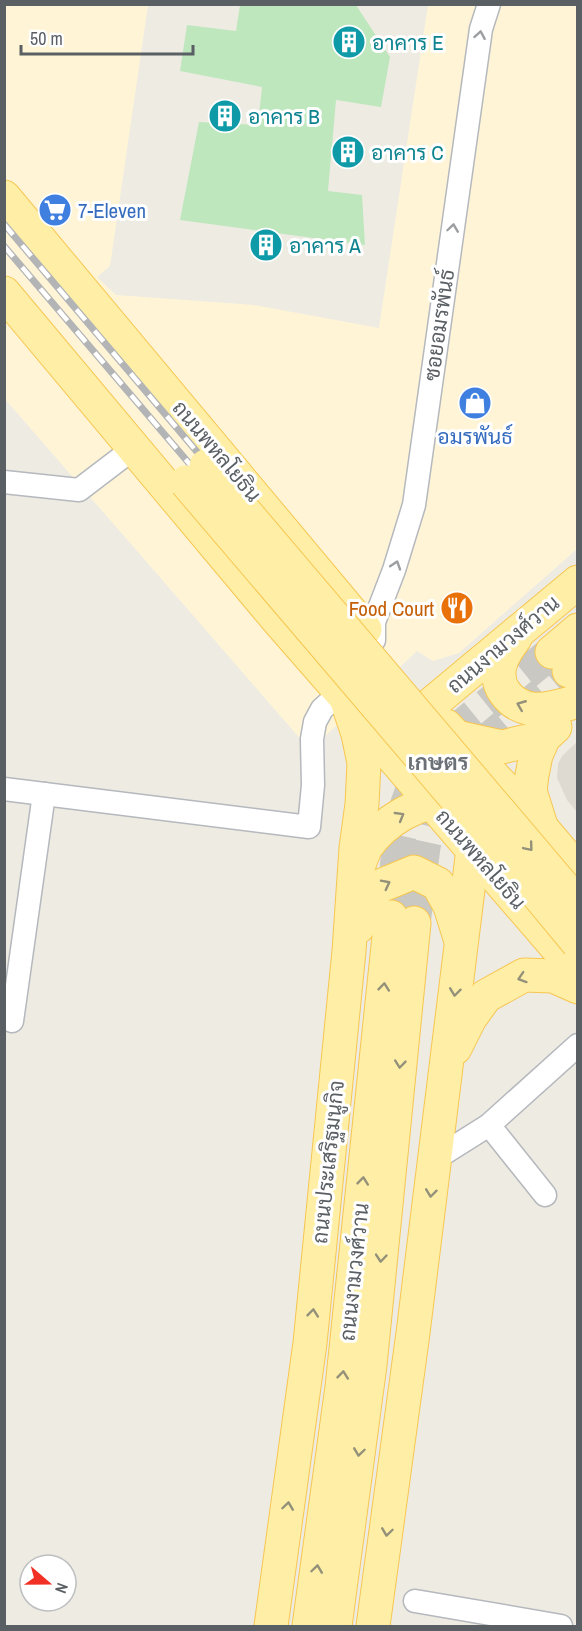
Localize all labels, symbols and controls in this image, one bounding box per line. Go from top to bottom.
scale bar [21,18,194,56]
building icon: อาคาร E [331,24,367,60]
text: 50 m [30,26,63,51]
place label: อาคาร E [372,28,444,57]
one-way arrow [474,31,486,40]
building icon: อาคาร B [207,98,243,134]
place label: อาคาร B [248,102,320,131]
building icon: อาคาร C [330,134,366,170]
place label: อาคาร C [371,138,444,167]
supermarket icon: 7-Eleven [37,192,73,228]
place label: 7-Eleven [78,196,146,225]
one-way arrow [446,224,458,233]
building icon: อาคาร A [248,227,284,263]
place label: อาคาร A [289,231,361,260]
street label: ซอยอมรพันธ์ [417,267,461,383]
shop icon: อมรพันธ์ [457,385,493,421]
street label: ถนนพหลโยธิน [166,394,268,508]
place label: อมรพันธ์ [437,422,513,451]
one-way arrow [388,560,401,571]
street label: ถนนงามวงศ์วาน [441,588,565,700]
restaurant icon: Food Court [439,590,475,626]
place label: Food Court [349,594,434,623]
one-way arrow [516,700,527,712]
district label: เกษตร [408,747,468,777]
street label: ถนนพหลโยธิน [429,803,533,915]
one-way arrow [394,812,404,823]
one-way arrow [522,840,533,851]
one-way arrow [379,880,390,892]
one-way arrow [517,971,528,984]
one-way arrow [377,983,390,992]
one-way arrow [449,987,462,996]
one-way arrow [394,1060,407,1069]
street label: ถนนประเสริฐมนูกิจ [305,1079,352,1245]
one-way arrow [356,1177,369,1186]
one-way arrow [425,1188,437,1197]
street label: ถนนงามวงศ์วาน [332,1201,376,1343]
one-way arrow [375,1254,388,1263]
one-way arrow [306,1308,319,1317]
one-way arrow [336,1371,349,1380]
one-way arrow [353,1448,365,1457]
one-way arrow [281,1502,293,1511]
one-way arrow [381,1527,393,1536]
north arrow [18,1553,78,1613]
one-way arrow [310,1564,322,1573]
text: N [50,1580,74,1596]

